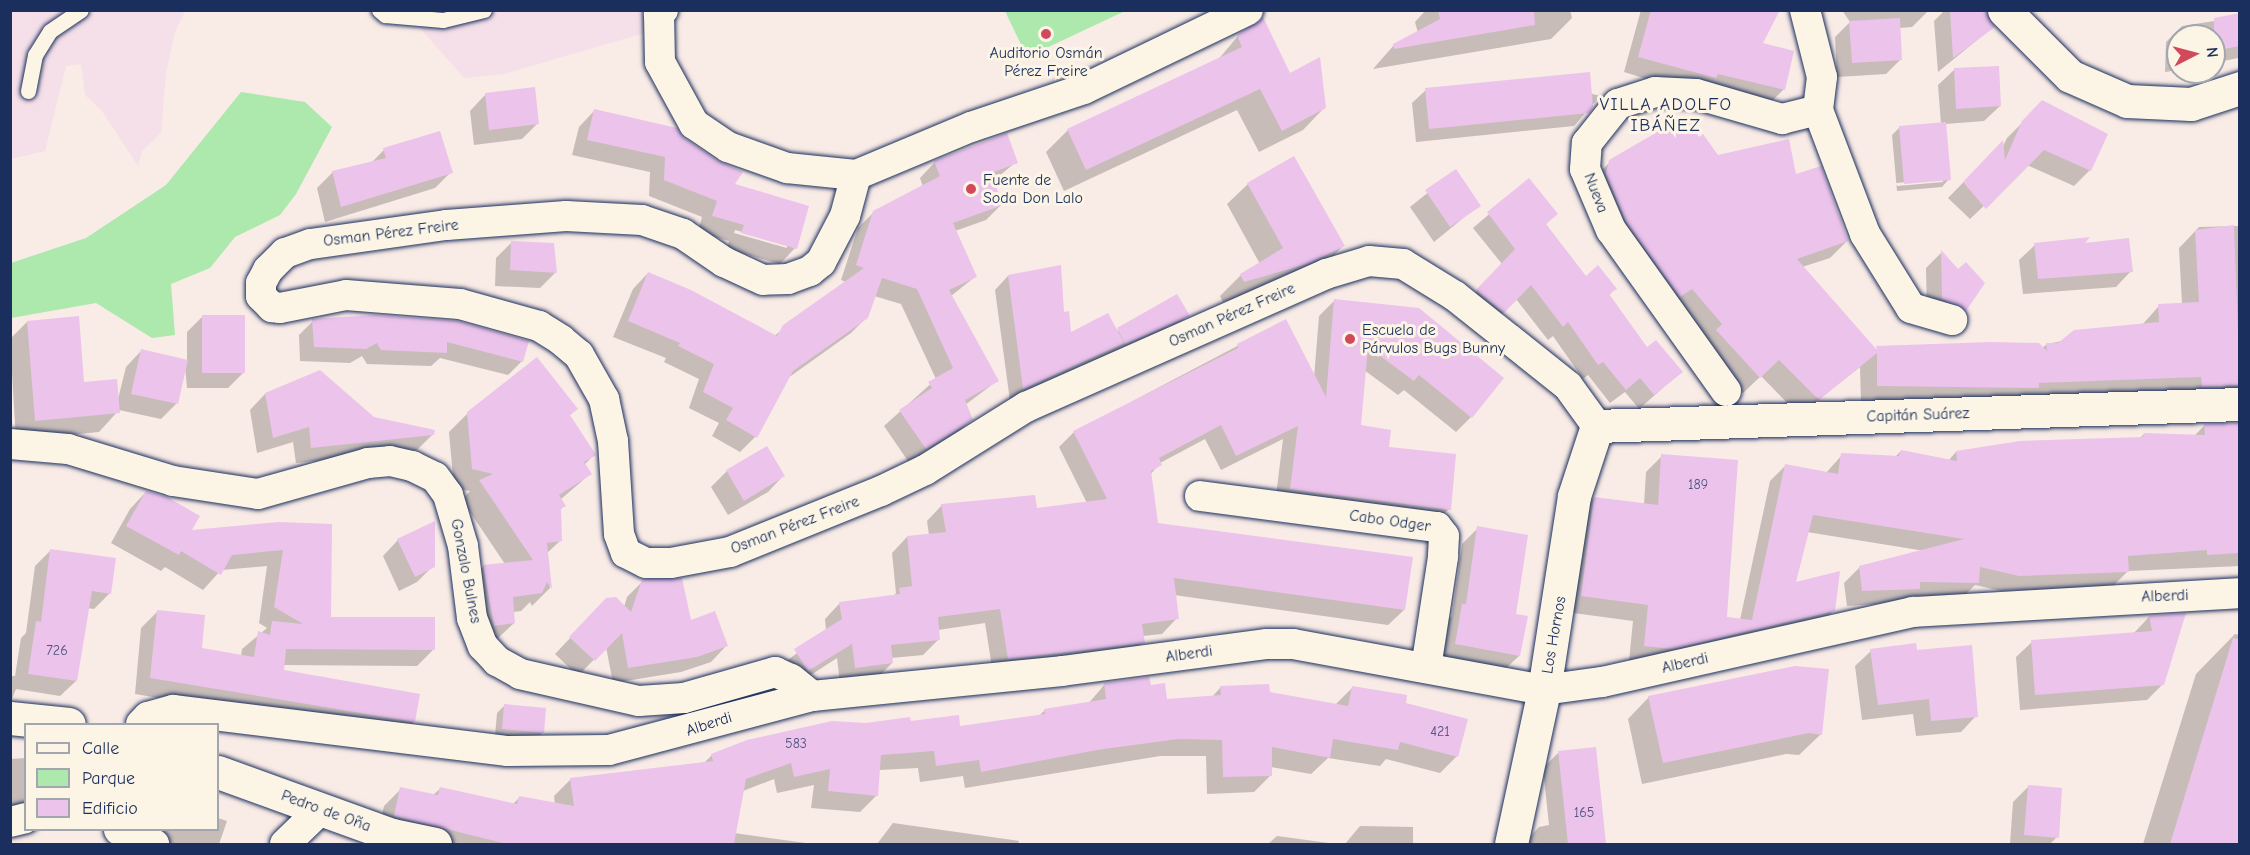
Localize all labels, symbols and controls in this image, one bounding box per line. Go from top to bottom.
north arrow [2166,24,2226,84]
marker: Auditorio Osmán Pérez Freire [1039,27,1053,41]
place label: Auditorio Osmán Pérez Freire [989,43,1103,81]
text: N [2202,46,2221,58]
district label: VILLA ADOLFO IBÁÑEZ [1599,95,1733,138]
place label: Fuente de Soda Don Lalo [983,170,1083,208]
street label: Nueva [1580,170,1612,216]
marker: Fuente de Soda Don Lalo [964,182,978,196]
street label: Osman Pérez Freire [322,215,460,251]
street label: Osman Pérez Freire [1166,279,1298,351]
place label: Escuela de Párvulos Bugs Bunny [1362,320,1505,358]
marker: Escuela de Párvulos Bugs Bunny [1343,332,1357,346]
street label: Capitán Suárez [1866,404,1970,426]
house number: 189 [1688,477,1708,493]
street label: Osman Pérez Freire [728,492,862,558]
street label: Cabo Odger [1348,506,1432,536]
street label: Gonzalo Bulnes [446,517,486,625]
street label: Alberdi [2141,586,2189,606]
street label: Los Hornos [1538,595,1570,675]
street label: Alberdi [1164,641,1214,667]
house number: 726 [46,643,68,659]
street label: Alberdi [1660,648,1710,678]
street label: Alberdi [684,708,734,740]
legend [24,723,219,831]
house number: 421 [1430,724,1450,740]
house number: 583 [785,736,807,752]
text: Calle [82,738,119,759]
text: Parque [82,768,135,789]
street label: Pedro de Oña [279,786,373,836]
text: Edificio [82,798,138,819]
house number: 165 [1574,805,1594,821]

